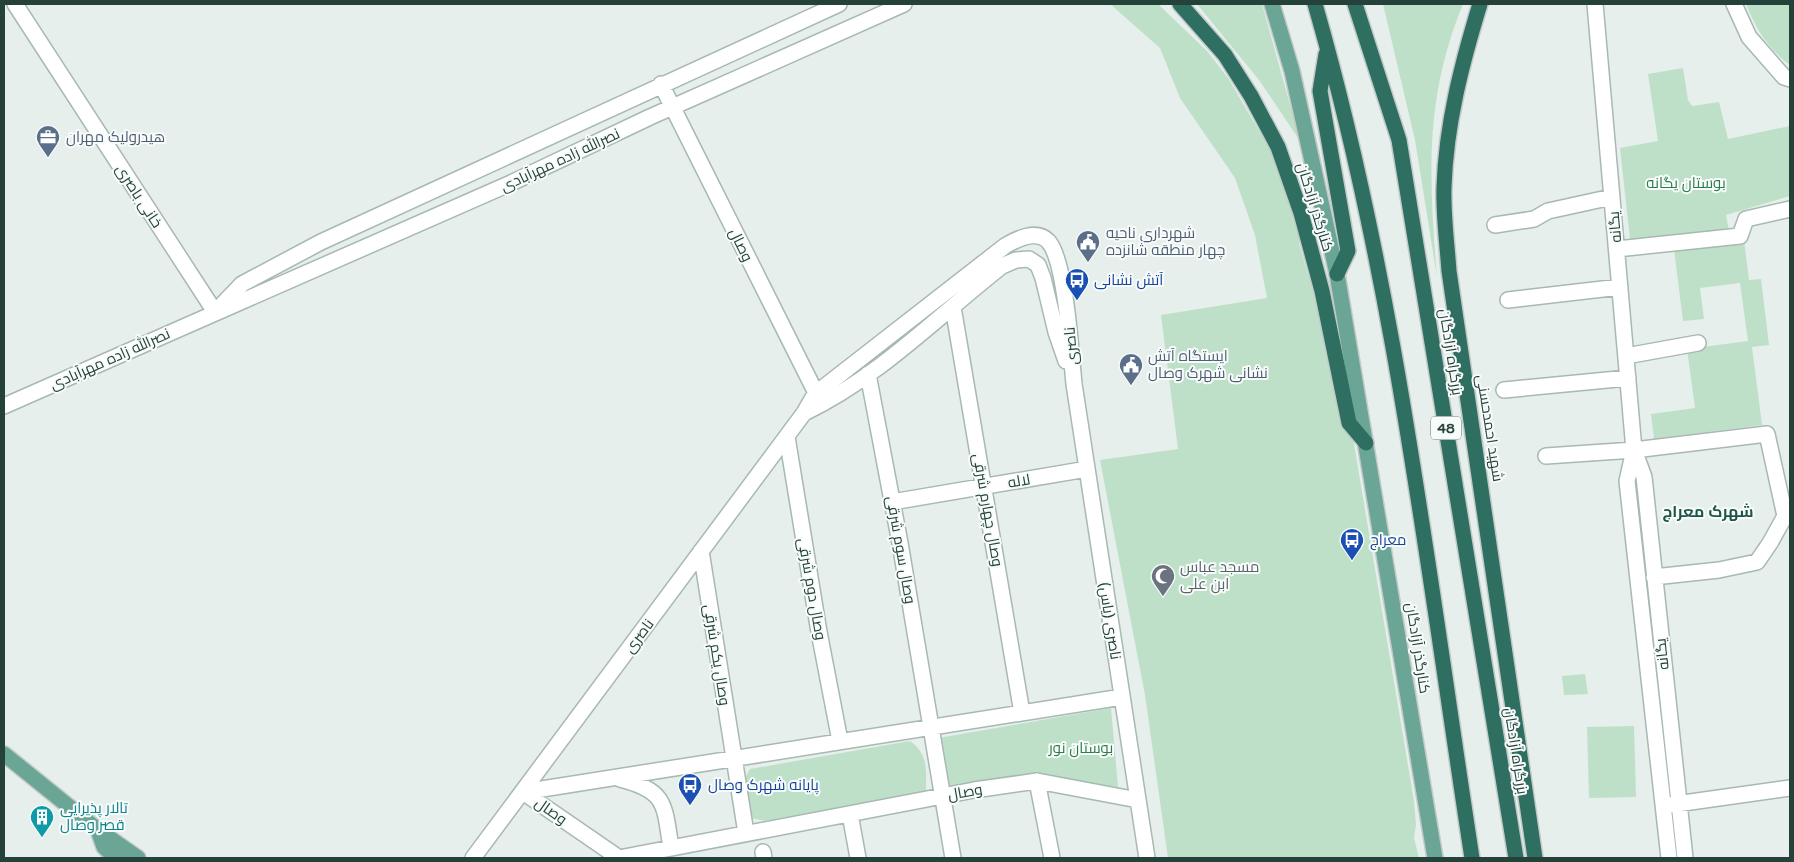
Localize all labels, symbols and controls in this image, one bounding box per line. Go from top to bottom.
office icon: هیدرولیک مهران [35,124,61,158]
street label: نصرالله زاده مهرآبادی [497,124,623,196]
place label: هیدرولیک مهران [66,128,165,147]
street label: کنارگذر آزادگان [1292,160,1337,254]
street label: خانی باصری [111,161,166,232]
park label: بوستان یگانه [1646,174,1726,193]
street label: یگانه [1605,210,1625,244]
place label: شهرداری ناحیه چهار منطقه شانزده [1106,224,1225,260]
street label: وصال [725,225,757,265]
public building icon: شهرداری ناحیه چهار منطقه شانزده [1075,229,1101,263]
bus stop icon: آتش نشانی [1064,267,1090,301]
place label: آتش نشانی [1094,271,1163,290]
street label: بزرگراه آزادگان [1434,307,1467,397]
street label: نصرالله زاده مهرآبادی [47,324,173,394]
street label: ناصری [1060,326,1083,366]
place label: ایستگاه آتش نشانی شهرک وصال [1148,347,1268,383]
public building icon: ایستگاه آتش نشانی شهرک وصال [1118,352,1144,386]
street label: شهید احمدحسنی [1472,373,1507,483]
road number: 48 [1431,416,1461,439]
street label: وصال چهارم شرقی [968,452,1007,568]
street label: لاله [1006,470,1032,492]
street label: وصال سوم شرقی [882,495,919,606]
district label: شهرک معراج [1662,502,1754,522]
bus stop icon: معراج [1339,527,1365,561]
place label: معراج [1370,531,1406,551]
street label: وصال دوم شرقی [793,536,830,642]
place label: مسجد عباس ابن علی [1180,558,1259,594]
mosque icon: مسجد عباس ابن علی [1150,563,1176,597]
street label: ناصری (یاس) [1094,581,1125,661]
street label: کنارگذر آزادگان [1401,601,1434,695]
street label: وصال یکم شرقی [699,603,734,707]
street label: ناصری [620,615,658,657]
street label: یگانه [1651,637,1673,671]
street label: بزرگراه آزادگان [1499,706,1532,796]
park label: بوستان نور [1048,739,1113,758]
bus stop icon: پایانه شهرک وصال [677,772,703,806]
place label: پایانه شهرک وصال [708,776,819,795]
street label: وصال [946,780,984,804]
street label: وصال [532,794,570,828]
place label: تالار پذیرایی قصر وصال [60,799,128,834]
building icon: تالار پذیرایی قصر وصال [29,804,55,838]

